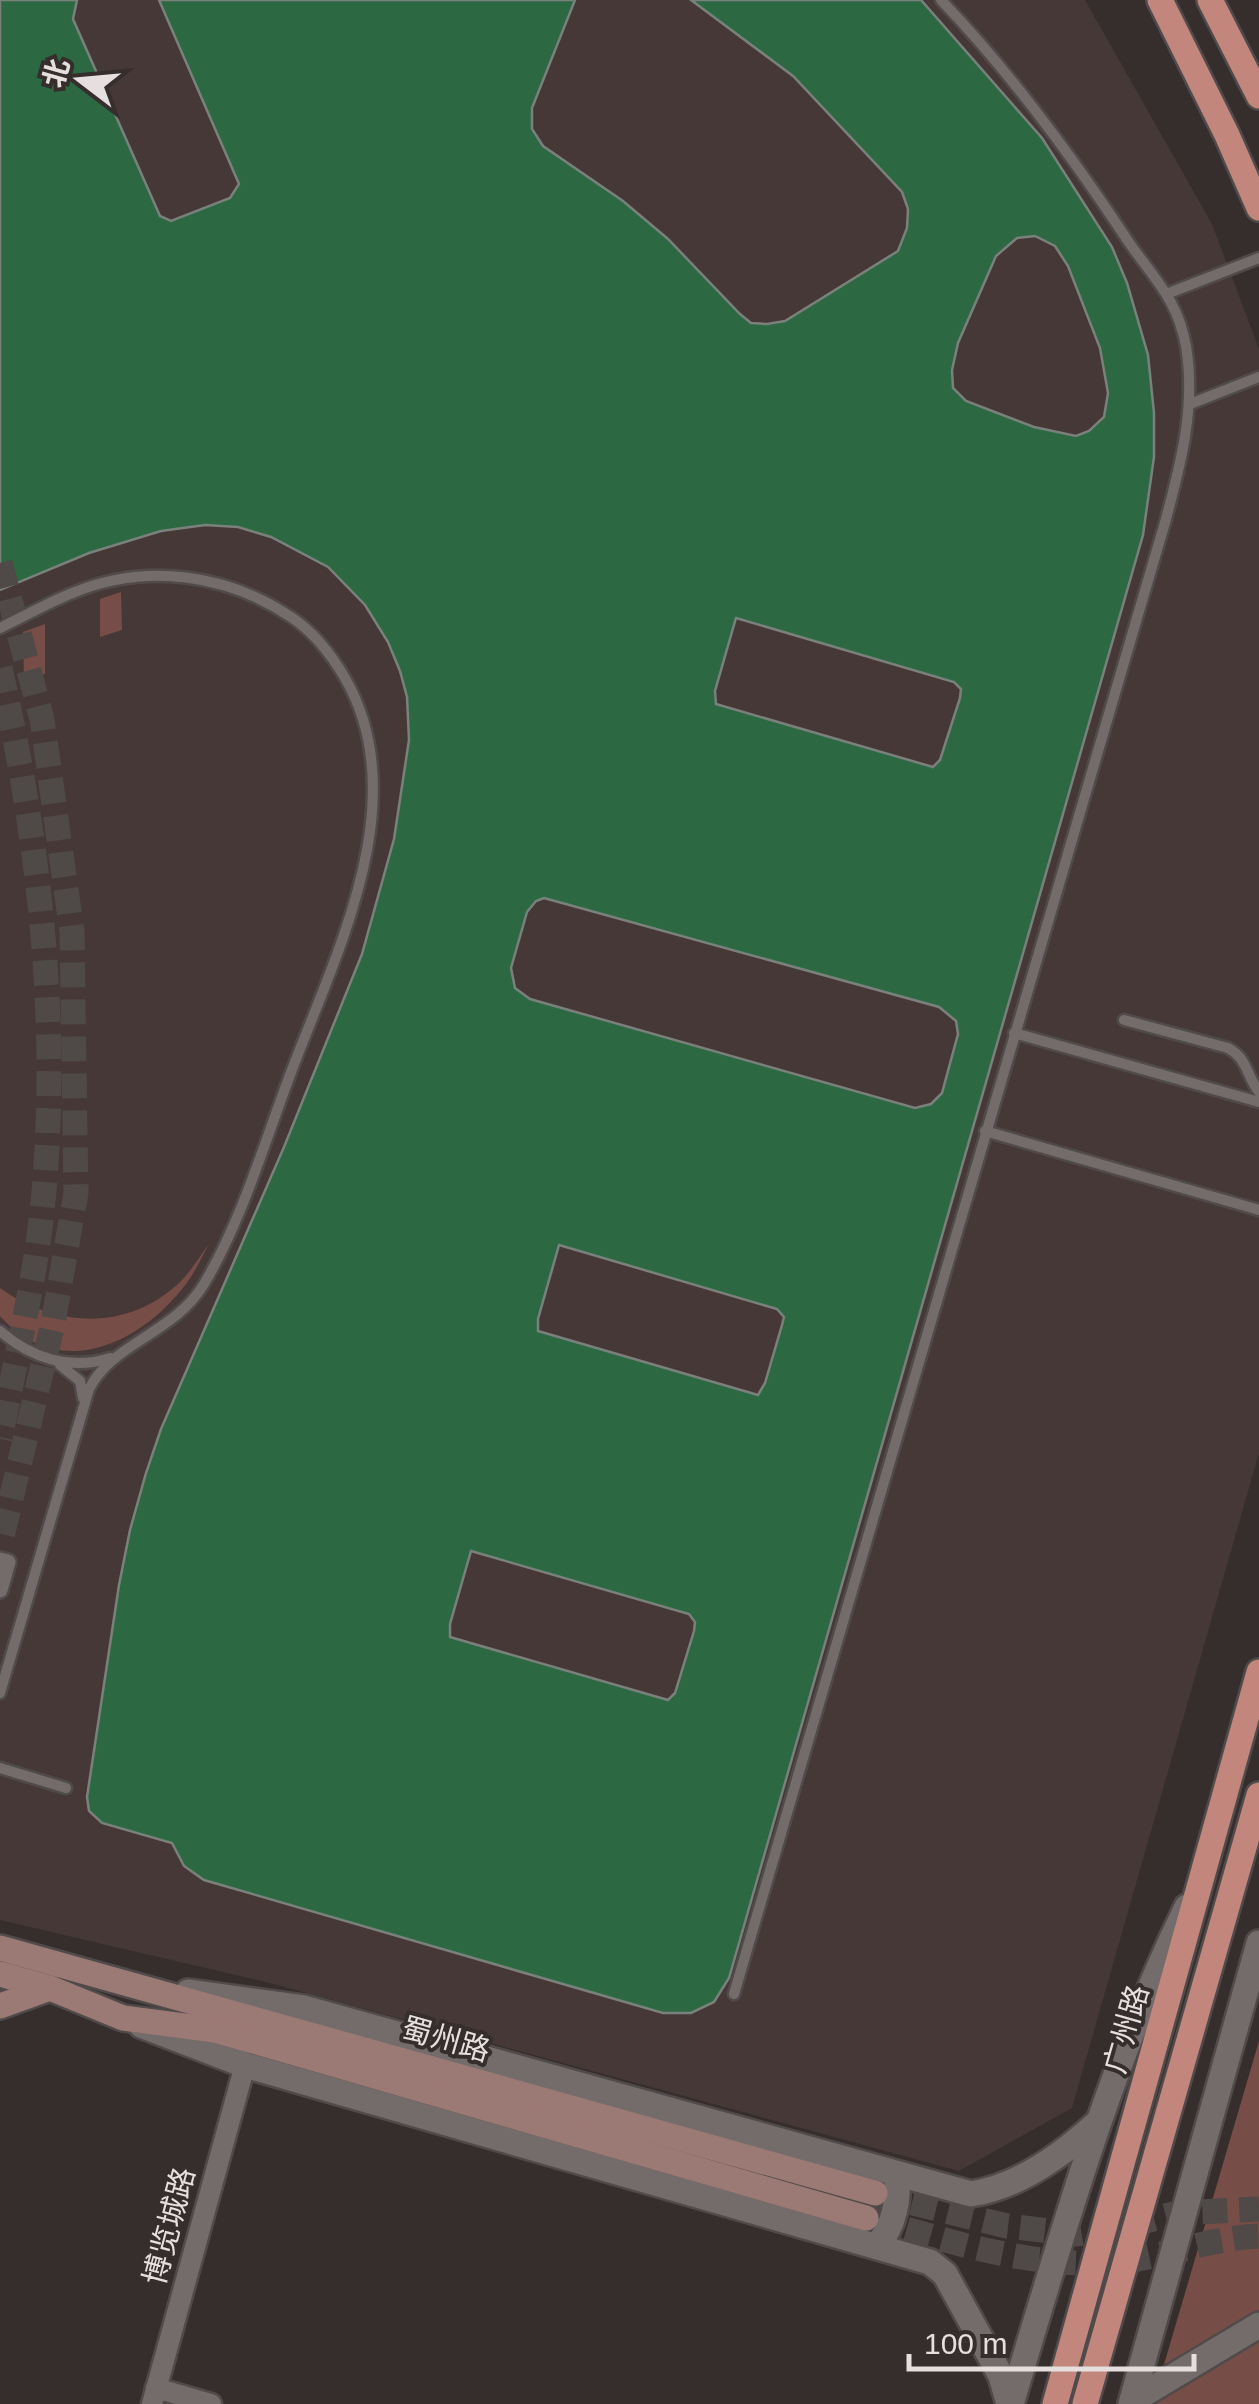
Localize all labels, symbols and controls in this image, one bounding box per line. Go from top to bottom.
north arrow [30,30,130,130]
text: 北 [38,56,75,91]
street label: 广州路 [1098,1981,1154,2077]
street label: 蜀州路 [398,2011,494,2067]
street label: 博览城路 [138,2164,200,2288]
scale bar [909,2309,1194,2371]
text: 100 m [924,2327,1007,2360]

